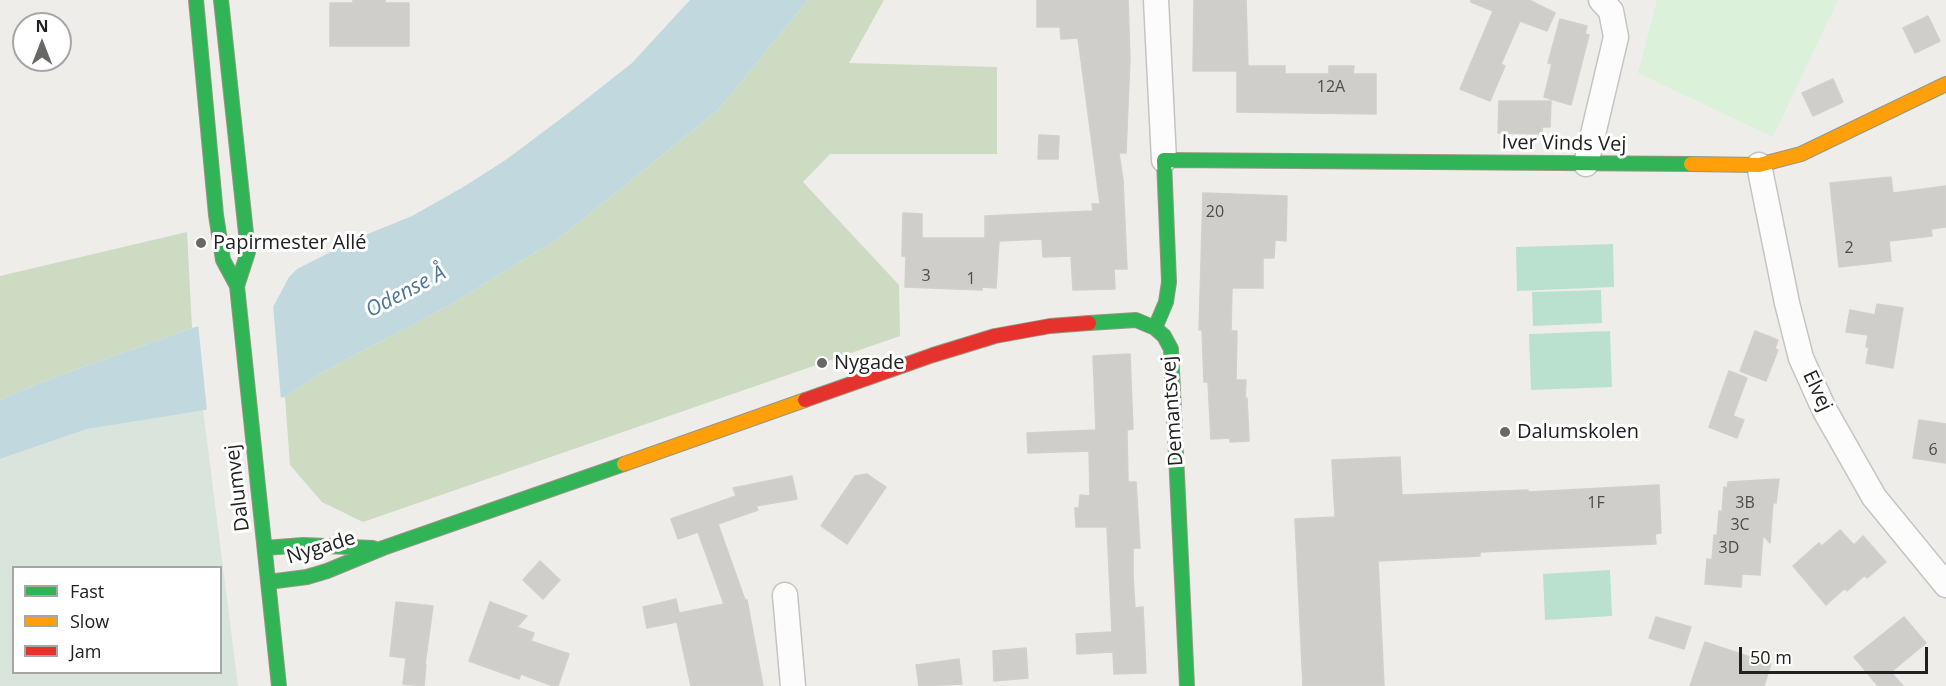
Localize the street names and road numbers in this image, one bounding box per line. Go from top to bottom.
street label: Iver Vinds Vej [1502,131,1626,157]
street label: Demantsvej [1157,355,1189,467]
street label: Elvej [1797,367,1837,415]
street label: Dalumvej [221,443,255,533]
street label: Nygade [284,526,358,570]

